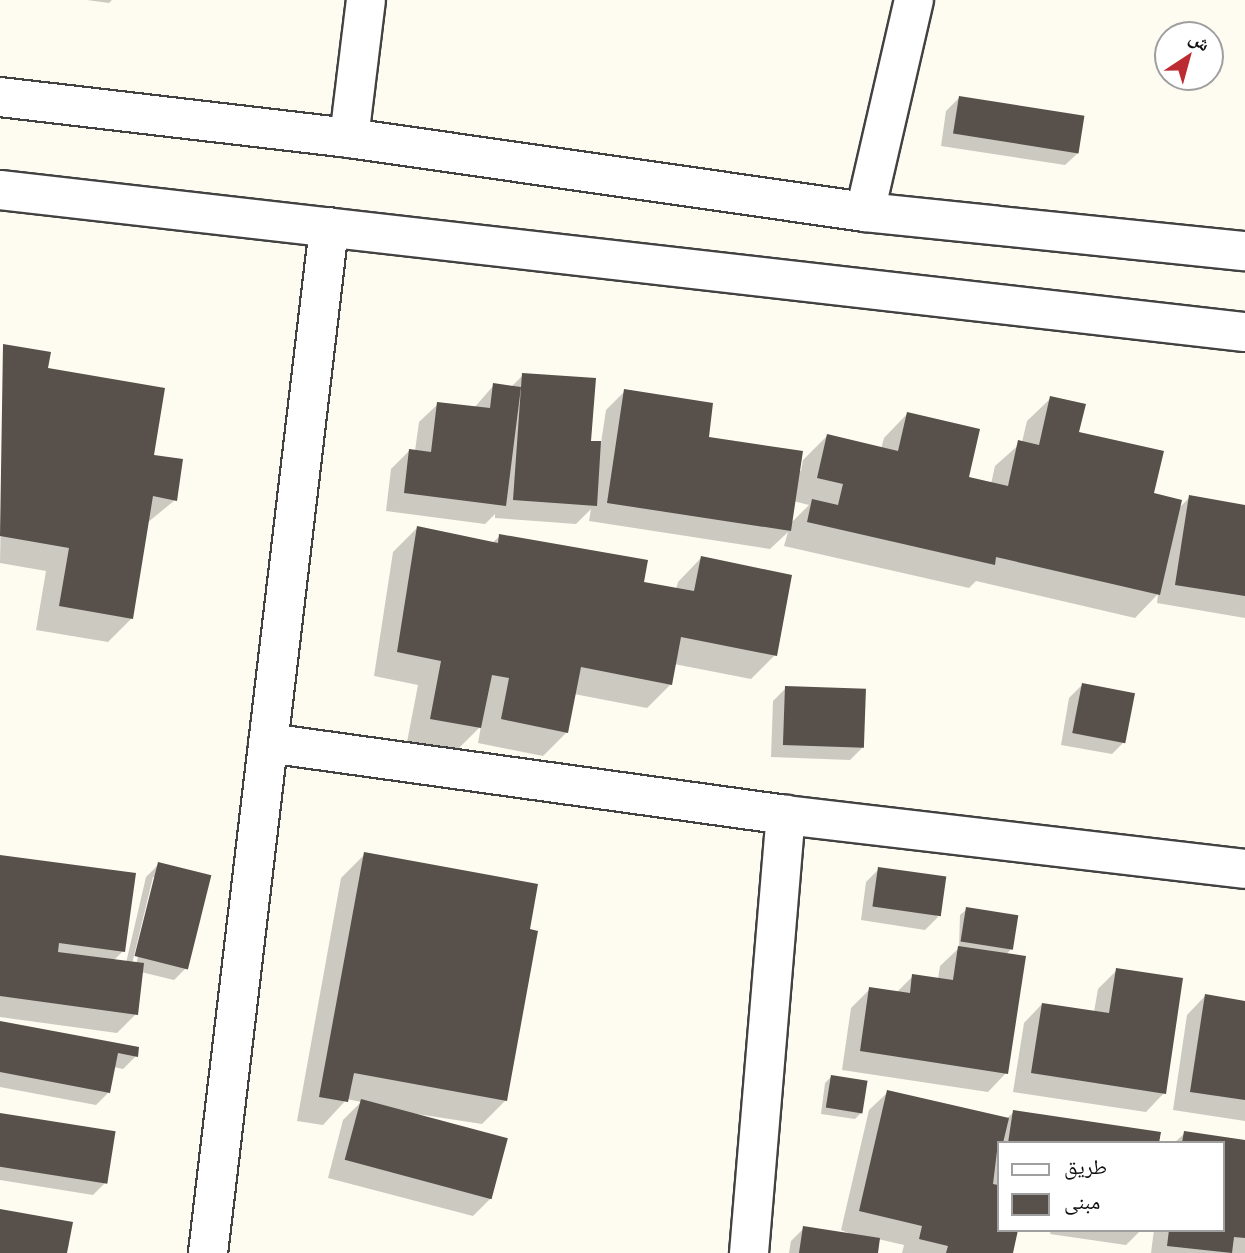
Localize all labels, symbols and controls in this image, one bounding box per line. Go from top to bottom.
north arrow [1154,21,1224,91]
text: ش [1184,24,1216,57]
legend [996,1141,1224,1232]
text: طريق [1064,1152,1107,1181]
text: مبنى [1064,1187,1100,1216]

